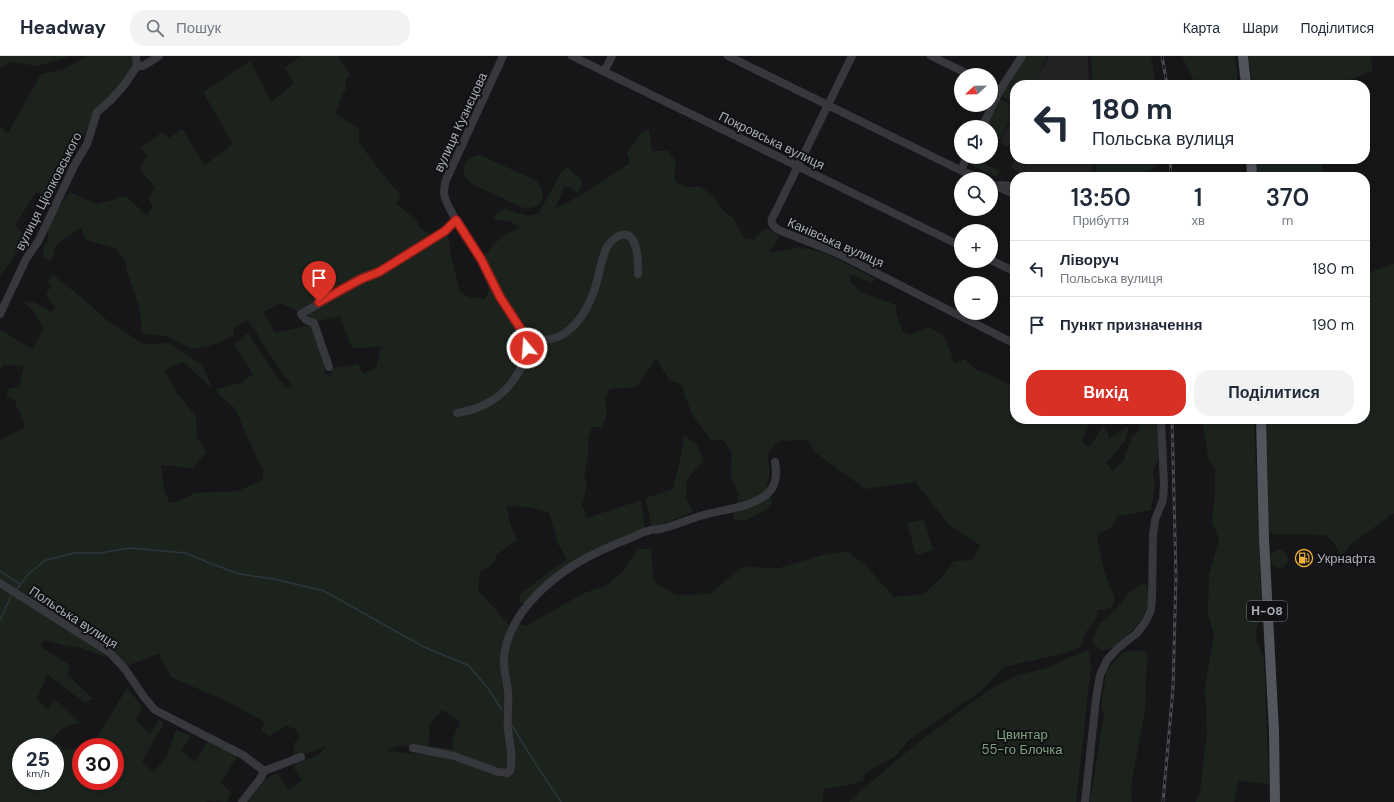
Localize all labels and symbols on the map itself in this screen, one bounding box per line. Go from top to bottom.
north arrow [954,68,998,112]
street label: вулиця Кузнєцова [430,69,491,175]
street label: Покровська вулиця [716,107,827,173]
street label: вулиця Ціолковського [11,129,86,253]
street label: Канівська вулиця [785,214,887,271]
pin [302,261,336,302]
position arrow [506,327,548,369]
fuel station icon: Укрнафта [1294,548,1314,568]
place label: Укрнафта [1317,550,1376,567]
street label: Польська вулиця [26,582,121,653]
road number: Н-08 [1247,601,1287,621]
park label: Цвинтар 55-го Блочка [981,726,1063,758]
speed limit sign: 30 [72,738,124,790]

